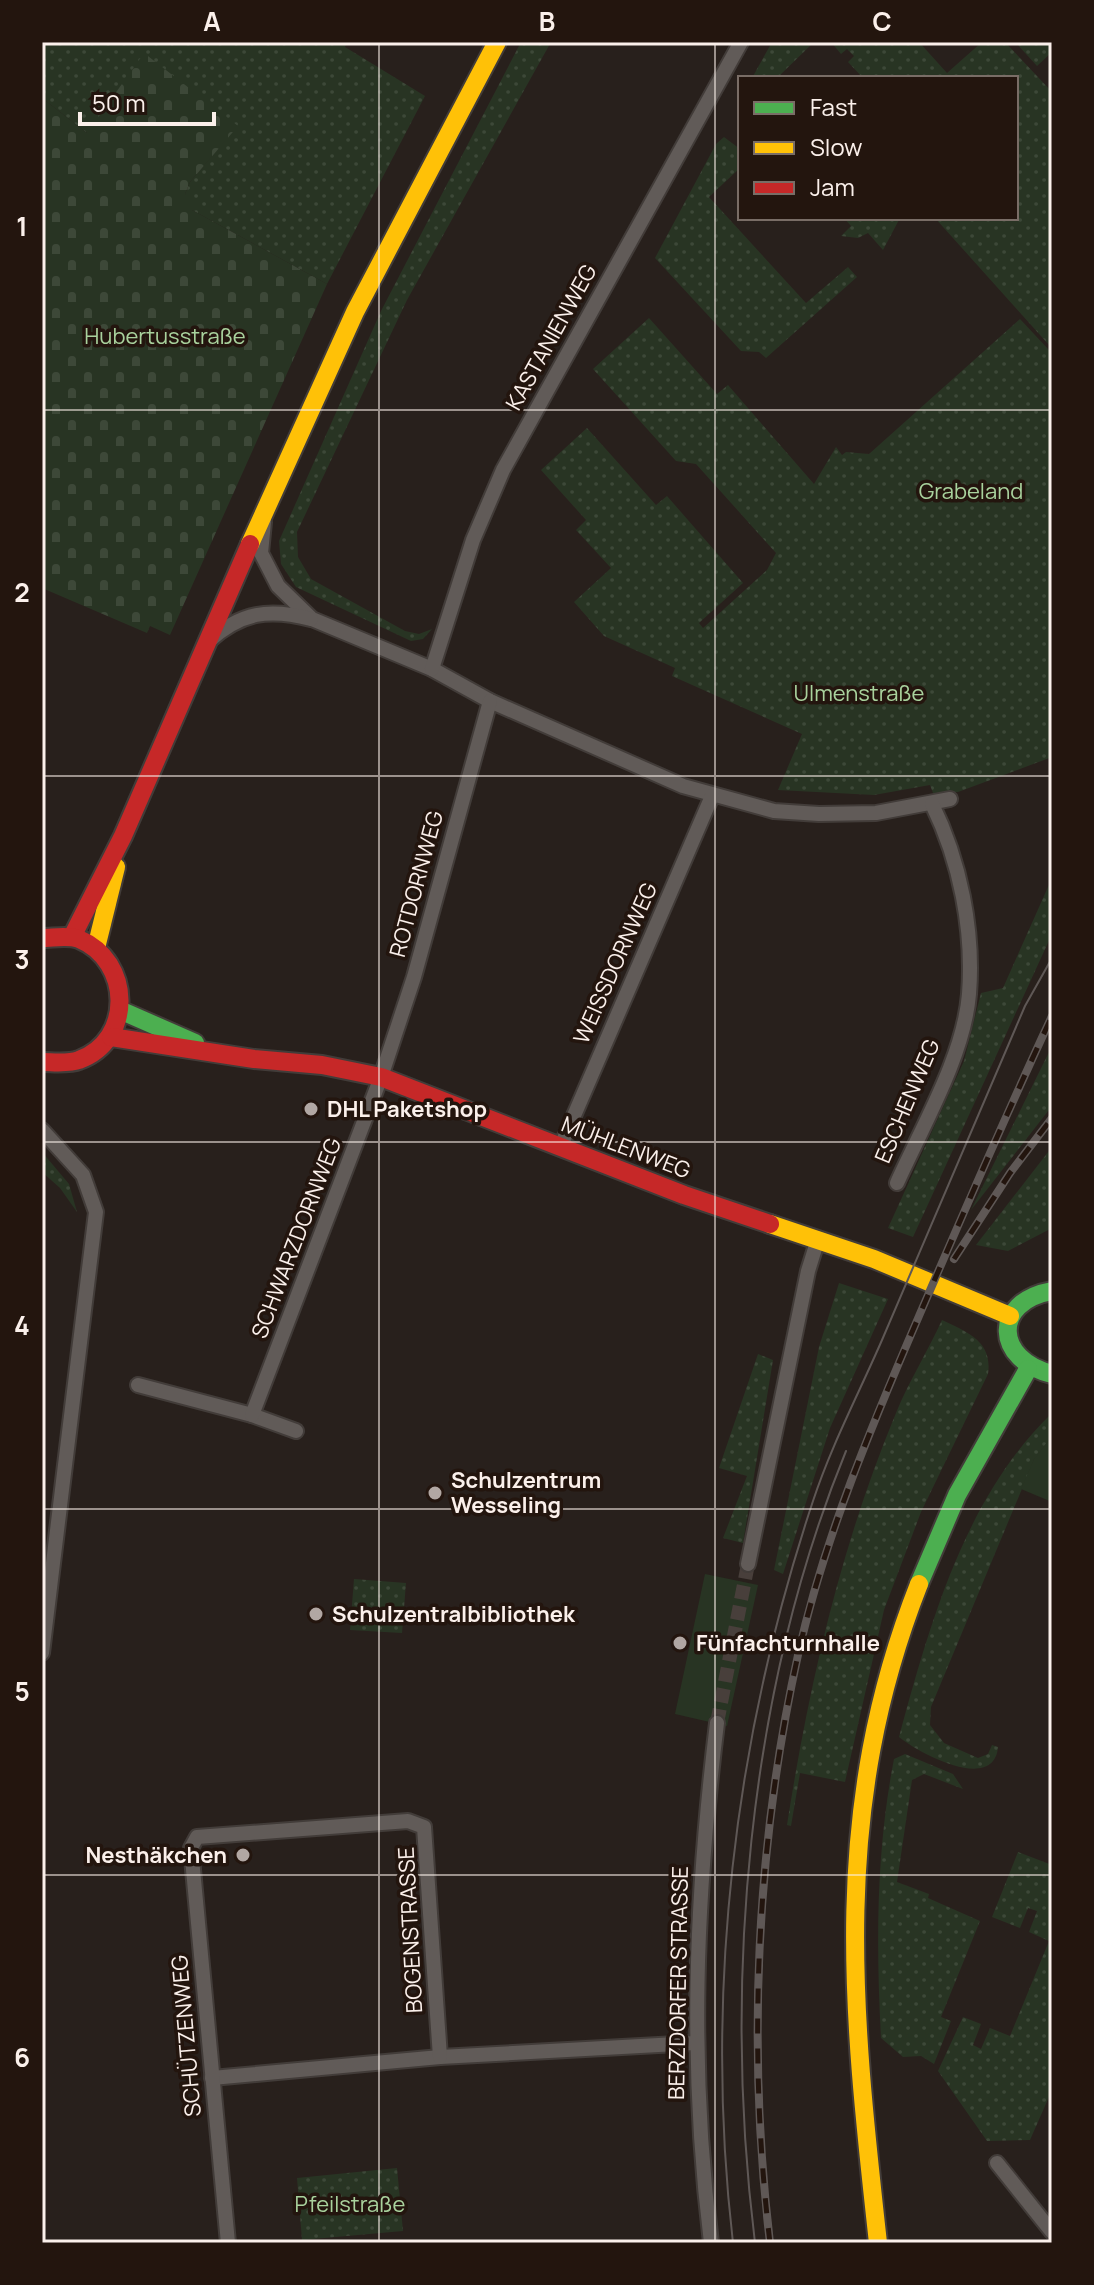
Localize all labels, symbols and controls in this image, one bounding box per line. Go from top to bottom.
text: A [203,3,221,39]
text: B [539,3,555,39]
text: C [872,3,892,39]
scale bar [80,76,214,126]
legend [738,76,1018,220]
text: 50 m [92,86,146,119]
text: Fast [810,90,857,123]
text: Slow [810,130,863,163]
text: Jam [810,170,855,203]
text: 1 [16,208,28,244]
street label: KASTANIENWEG [498,259,604,415]
park label: Hubertusstraße [84,321,246,351]
park label: Grabeland [919,476,1023,506]
text: 2 [14,574,30,610]
park label: Ulmenstraße [794,678,925,708]
street label: ROTDORNWEG [382,808,450,960]
street label: WEISSDORNWEG [566,878,664,1048]
text: 3 [14,941,30,977]
street label: ESCHENWEG [867,1034,947,1168]
place label: DHL Paketshop [327,1094,487,1124]
marker: DHL Paketshop [302,1100,320,1118]
street label: MÜHLENWEG [557,1109,695,1185]
street label: SCHWARZDORNWEG [244,1134,348,1342]
text: 4 [14,1307,30,1343]
place label: Schulzentrum Wesseling [451,1465,601,1520]
marker: Schulzentrum Wesseling [426,1484,444,1502]
place label: Schulzentralbibliothek [332,1599,576,1629]
marker: Schulzentralbibliothek [307,1605,325,1623]
place label: Fünfachturnhalle [696,1628,880,1658]
marker: Fünfachturnhalle [671,1634,689,1652]
text: 5 [14,1673,30,1709]
place label: Nesthäkchen [85,1840,227,1870]
marker: Nesthäkchen [234,1846,252,1864]
street label: BOGENSTRASSE [391,1846,429,2014]
street label: BERZDORFER STRASSE [661,1866,695,2100]
street label: SCHÜTZENWEG [164,1954,208,2118]
text: 6 [14,2039,30,2075]
park label: Pfeilstraße [295,2189,406,2219]

